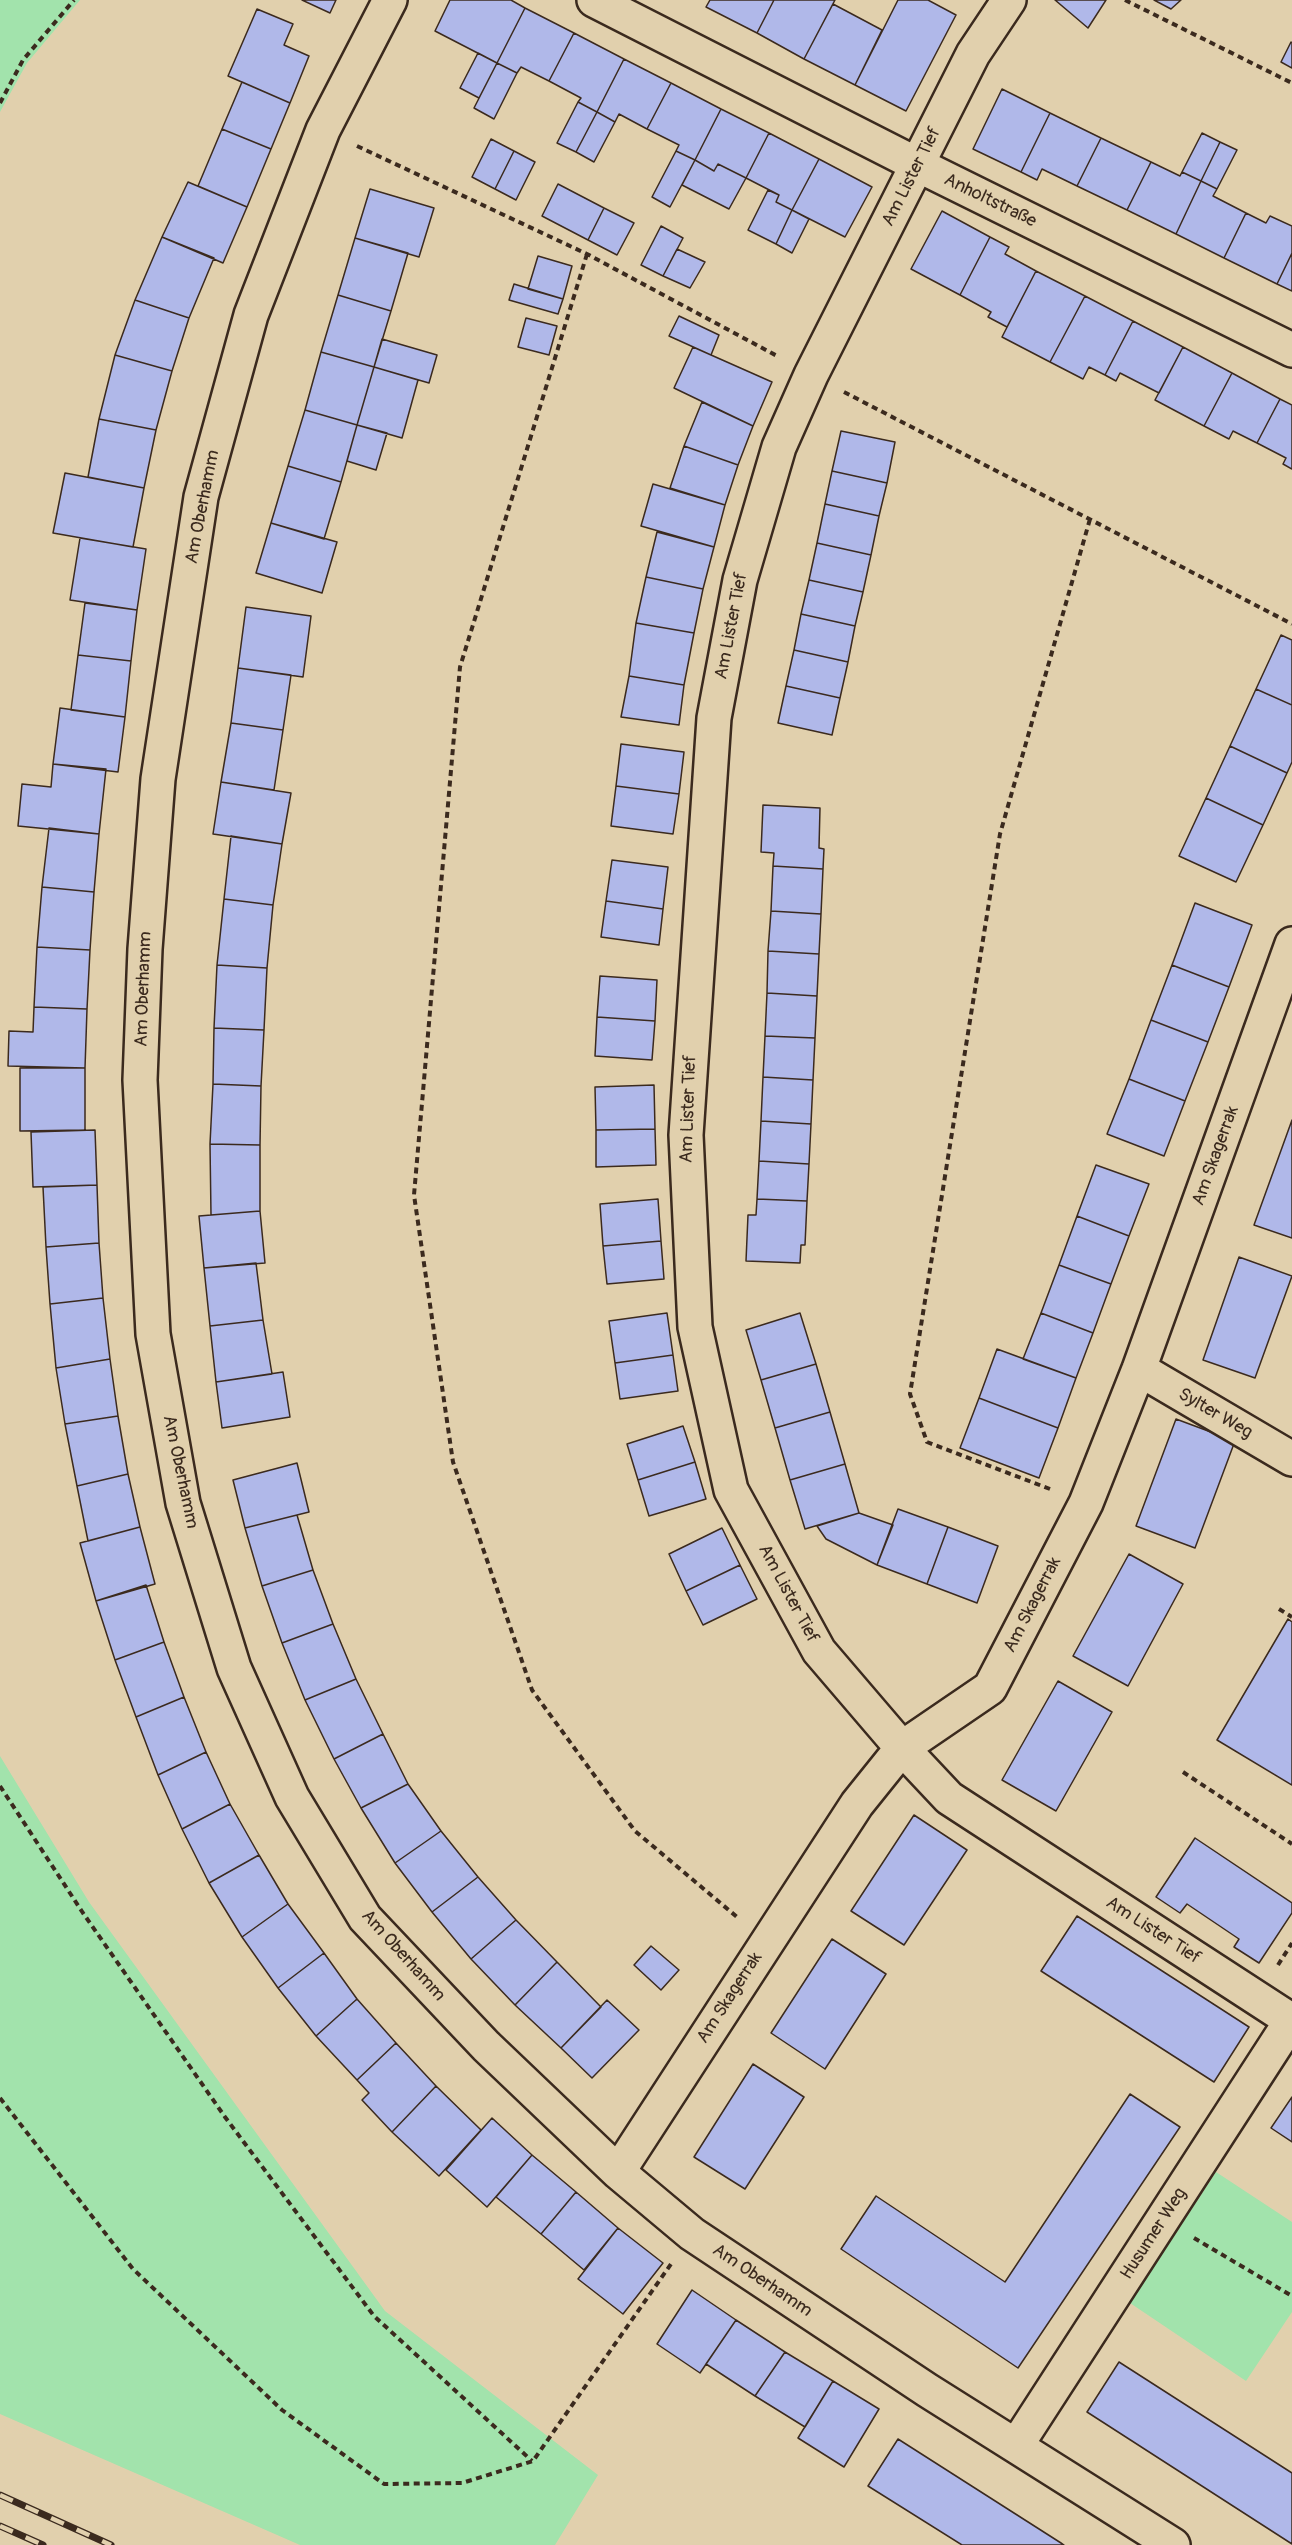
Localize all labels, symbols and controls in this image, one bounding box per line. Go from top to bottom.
street label: Am Lister Tief [878,124,946,230]
street label: Anholtstraße [940,169,1040,233]
street label: Am Oberhamm [181,448,225,566]
street label: Am Lister Tief [711,571,753,681]
street label: Am Oberhamm [131,931,157,1047]
street label: Am Lister Tief [676,1054,702,1164]
street label: Am Skagerrak [1188,1103,1244,1209]
street label: Sylter Weg [1174,1384,1256,1444]
street label: Am Oberhamm [157,1413,203,1531]
street label: Am Lister Tief [753,1541,823,1647]
street label: Am Skagerrak [1000,1554,1066,1656]
street label: Am Lister Tief [1102,1892,1204,1970]
street label: Am Oberhamm [356,1906,450,2006]
street label: Am Skagerrak [693,1948,767,2048]
street label: Husumer Weg [1116,2184,1192,2284]
street label: Am Oberhamm [708,2240,816,2322]

